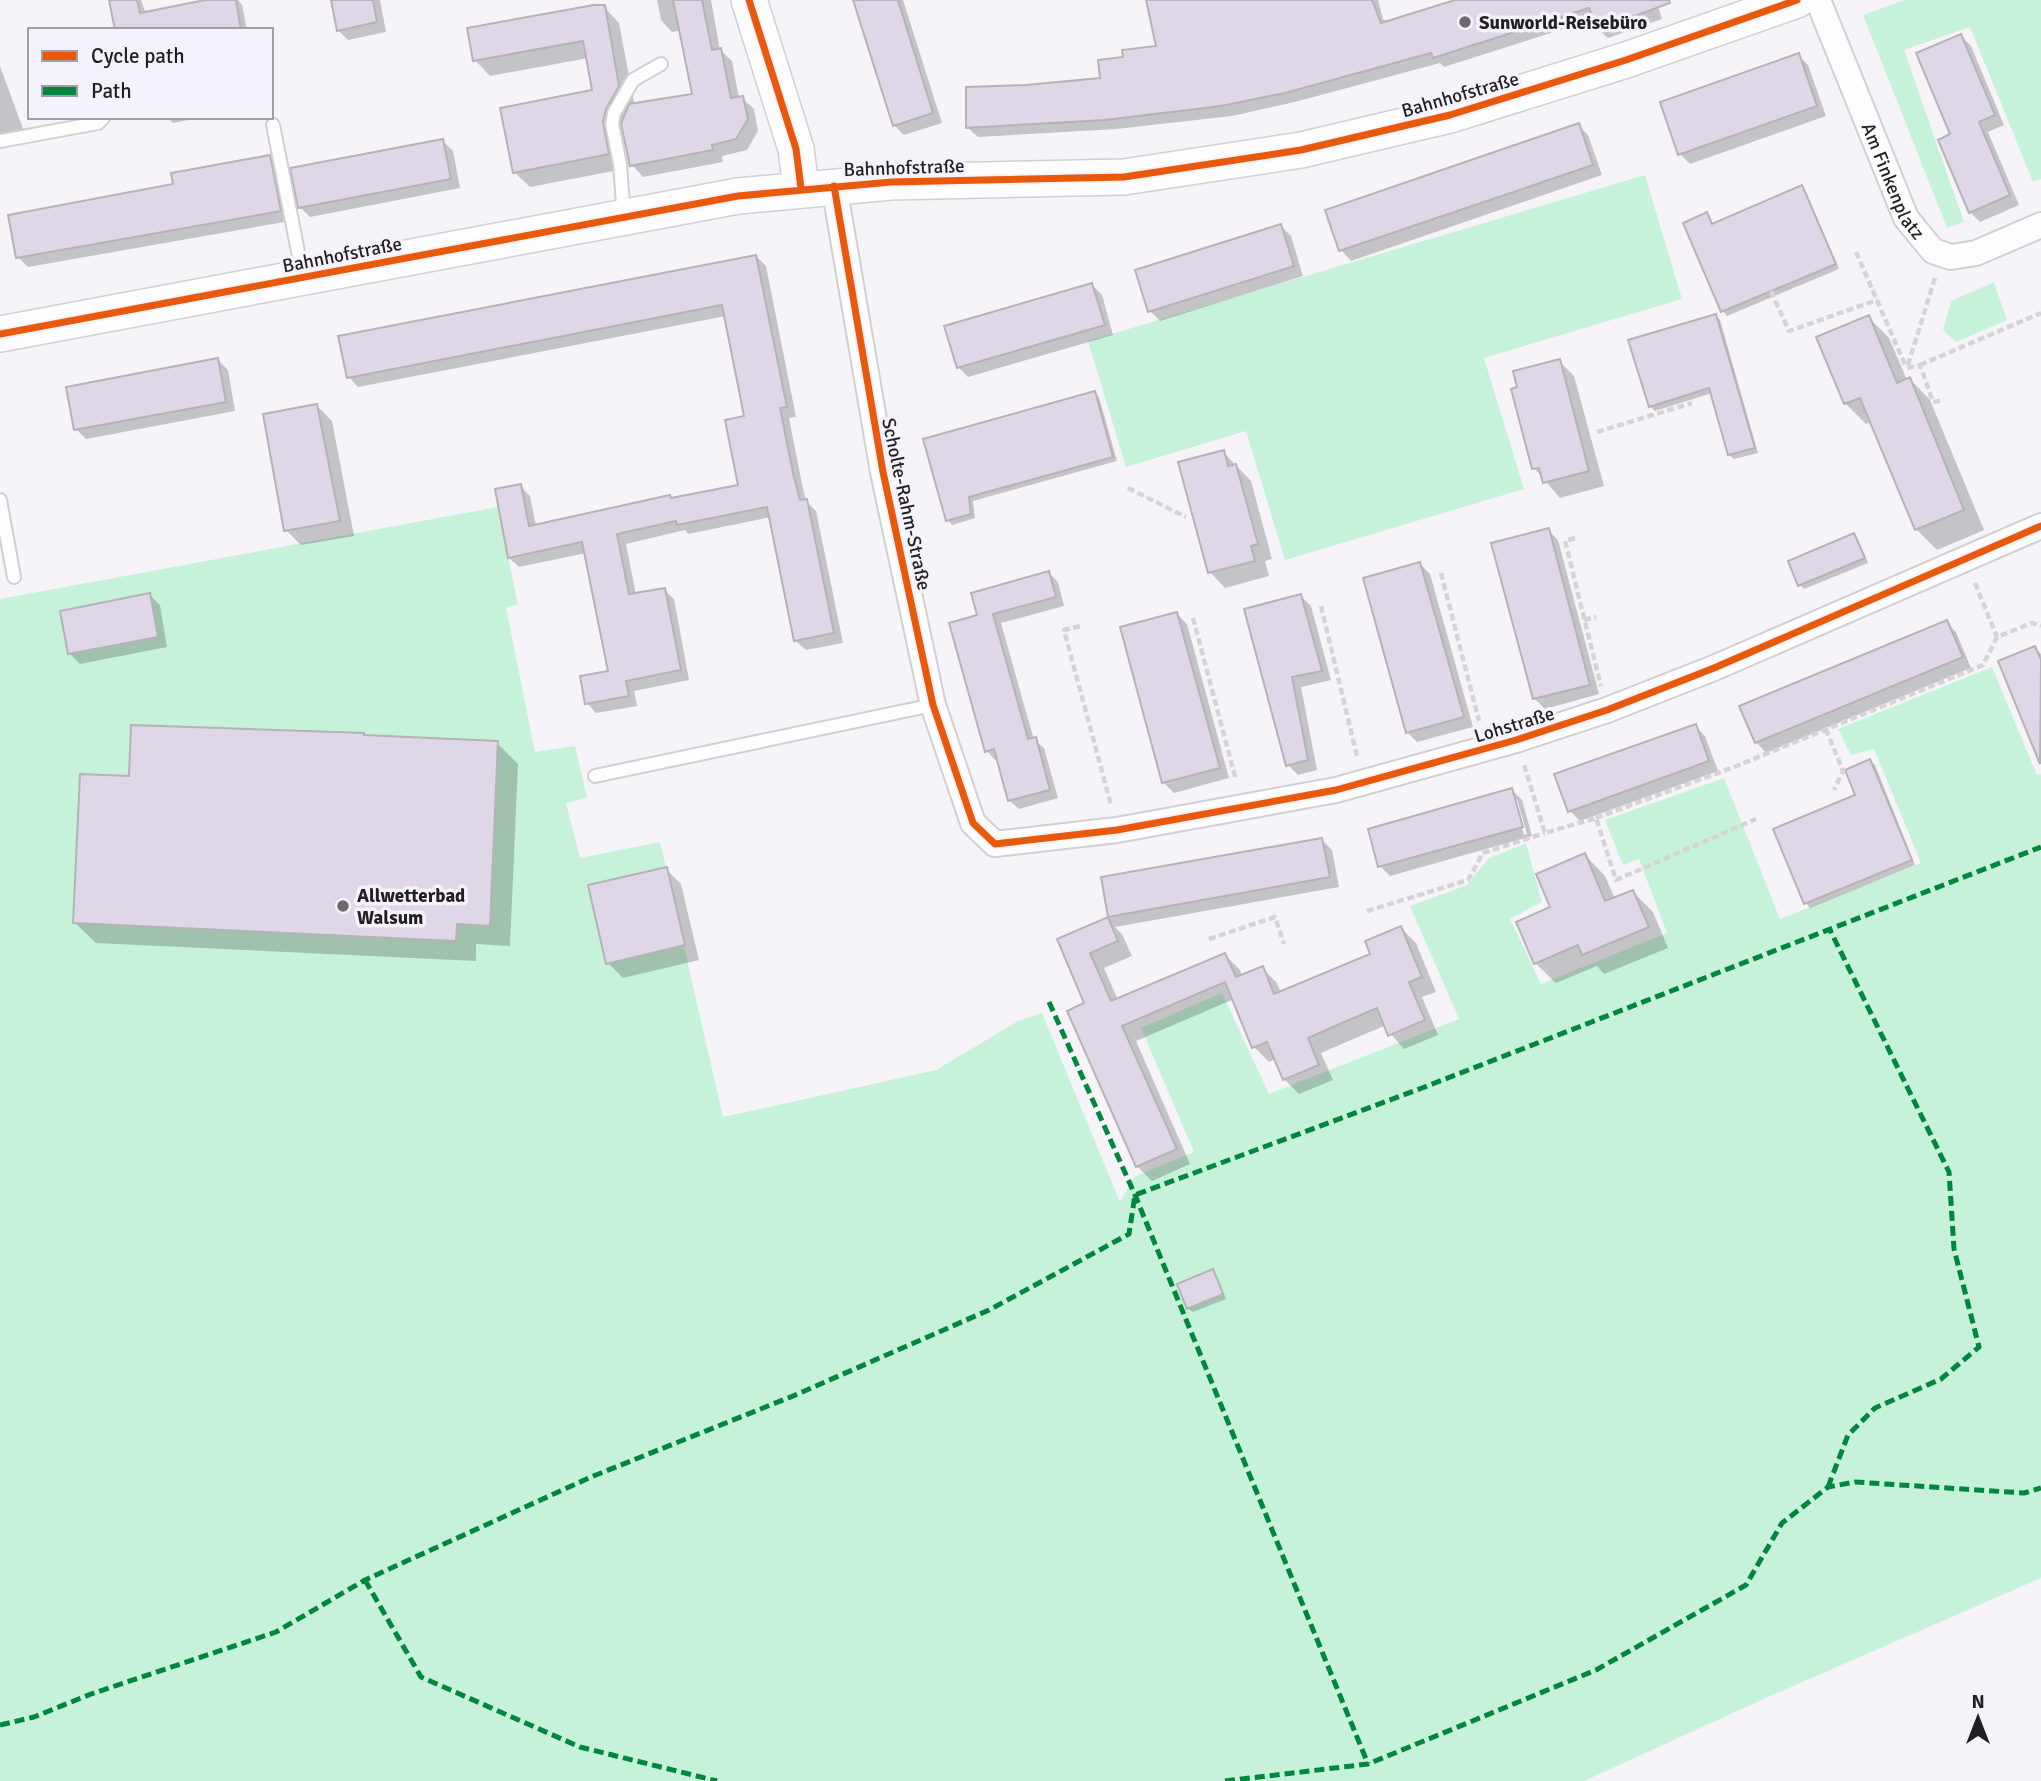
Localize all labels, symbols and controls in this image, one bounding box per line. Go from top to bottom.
place label: Sunworld-Reisebüro [1479,11,1647,35]
marker: Sunworld-Reisebüro [1457,14,1473,30]
legend [28,28,273,119]
text: Cycle path [91,43,185,69]
street label: Bahnhofstraße [1399,67,1522,123]
text: Path [91,78,132,104]
street label: Am Finkenplatz [1856,119,1930,245]
street label: Bahnhofstraße [843,154,965,182]
street label: Bahnhofstraße [280,232,404,278]
street label: Scholte-Rahm-Straße [876,416,936,593]
street label: Lohstraße [1471,701,1557,748]
place label: Allwetterbad Walsum [357,884,465,930]
marker: Allwetterbad Walsum [335,898,351,914]
north arrow [1943,1683,2013,1753]
text: N [1971,1690,1985,1714]

